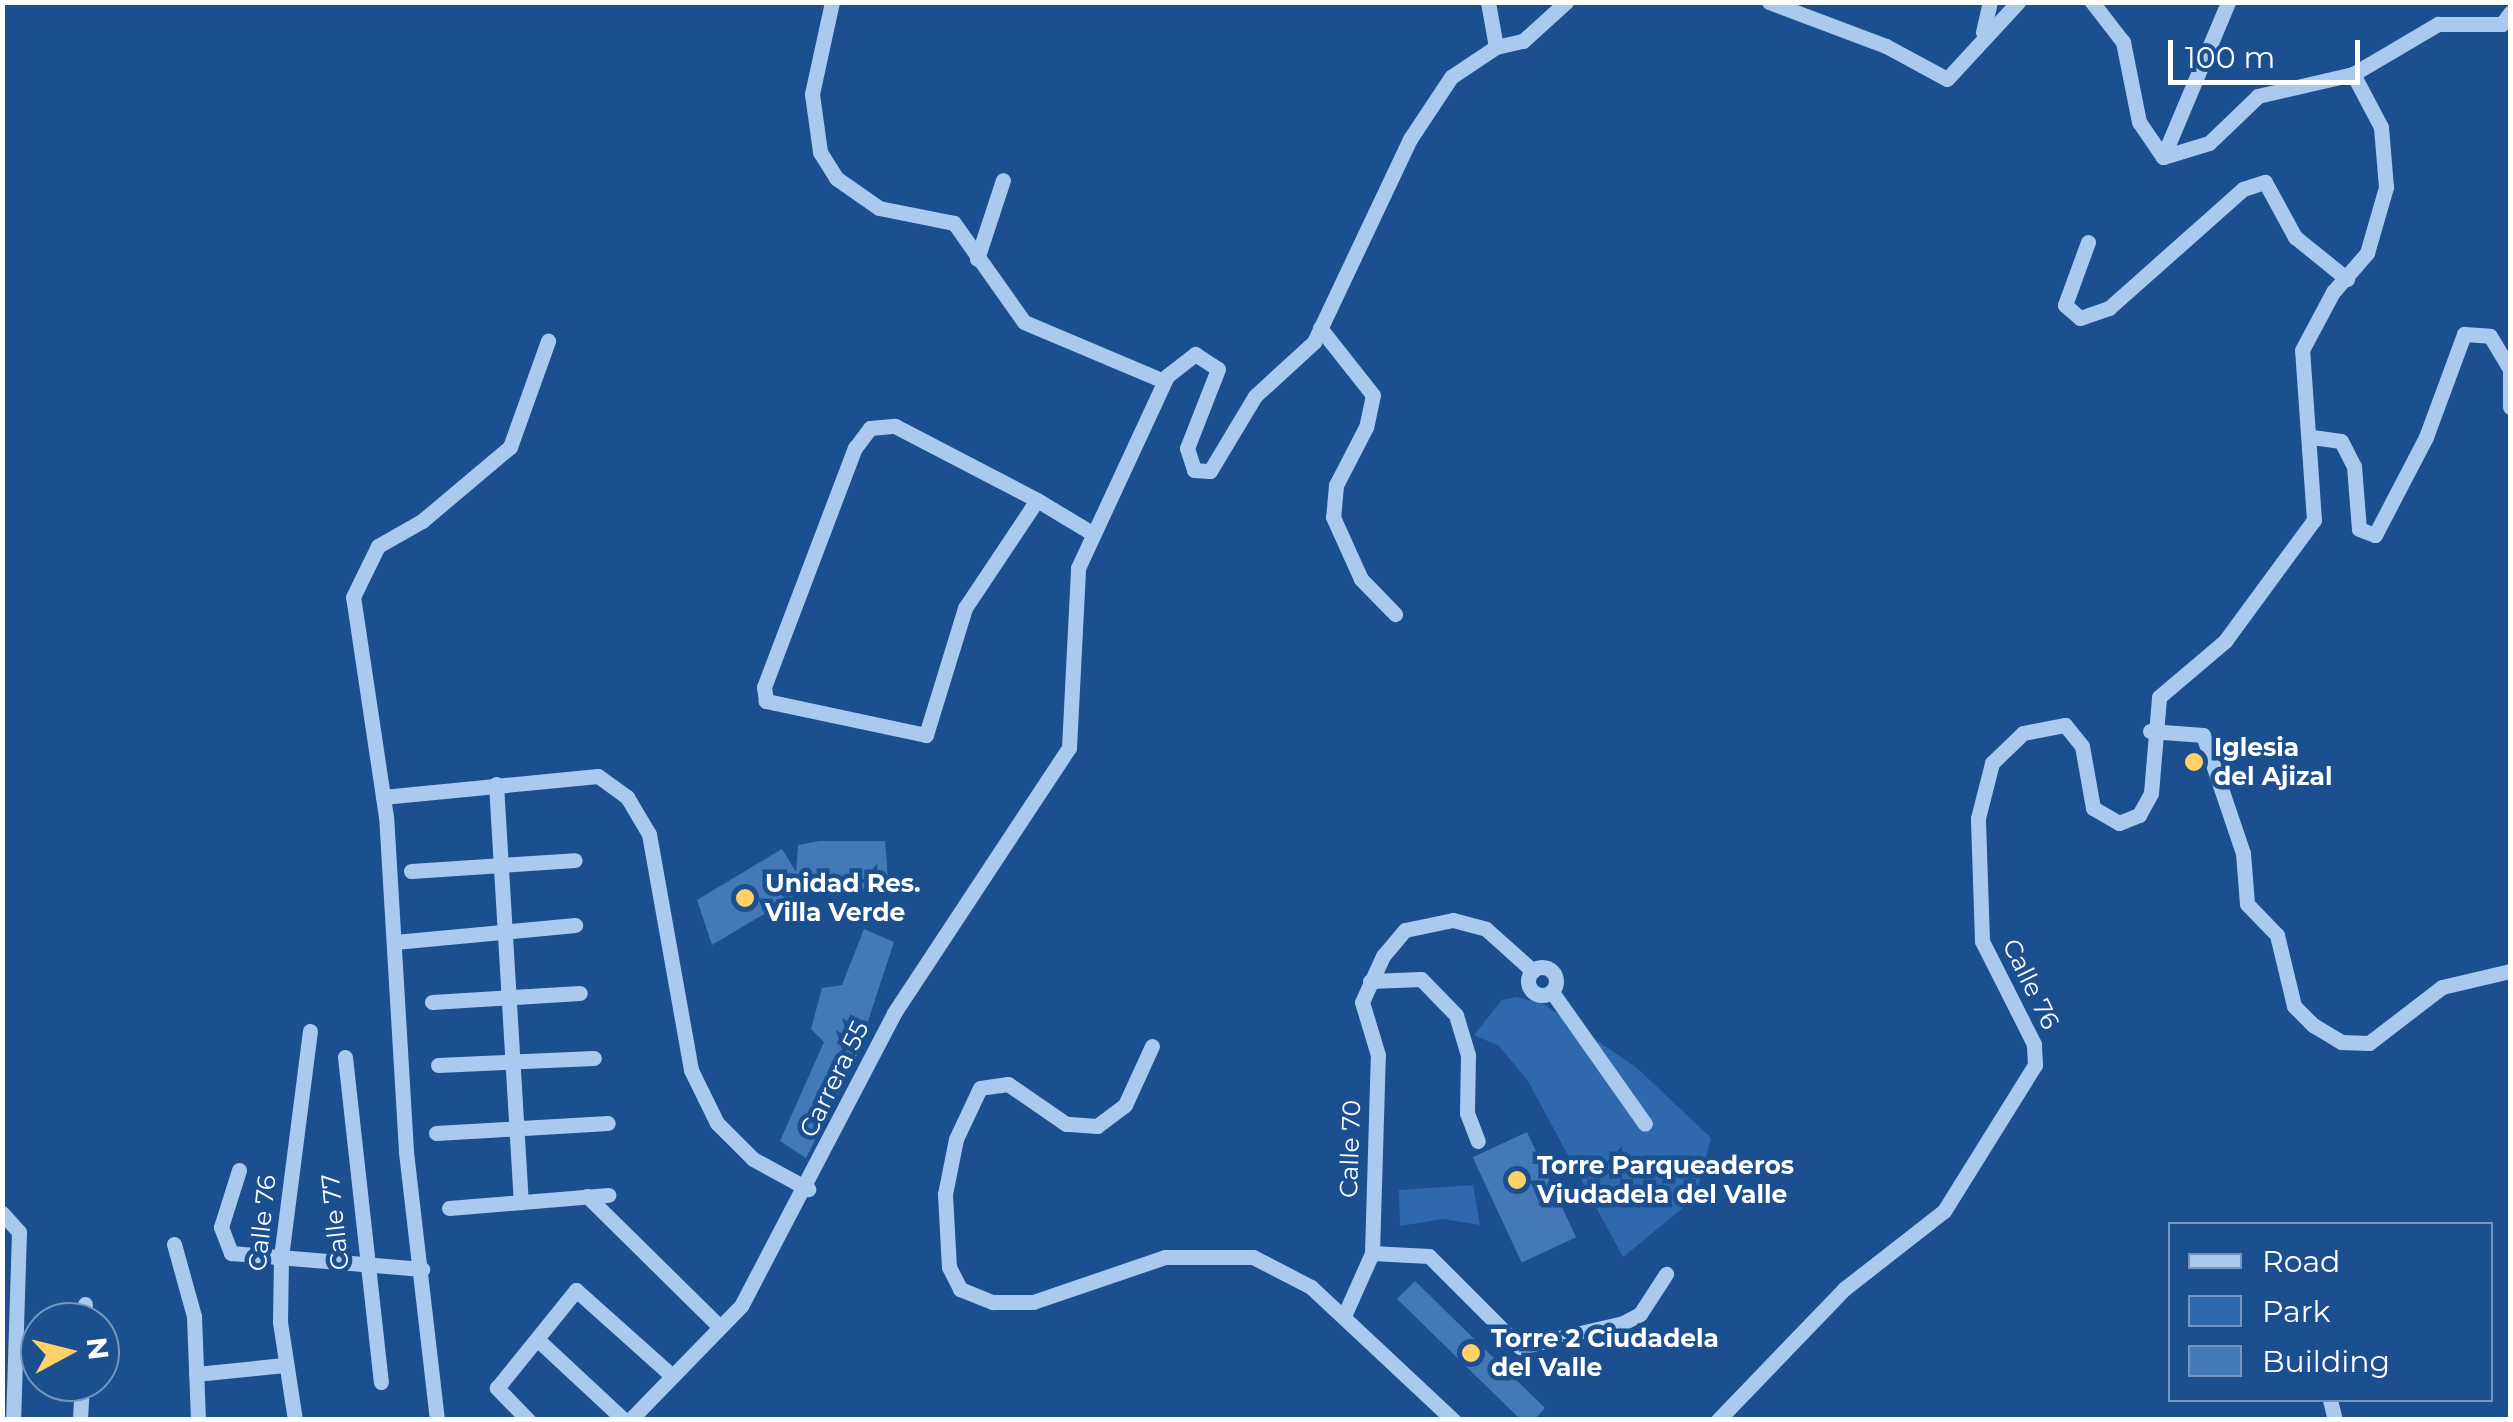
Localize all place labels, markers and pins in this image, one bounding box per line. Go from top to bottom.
place label: Iglesia del Ajizal [2214,733,2333,792]
marker: Iglesia del Ajizal [2183,751,2205,773]
place label: Unidad Res. Villa Verde [765,869,921,928]
marker: Unidad Res. Villa Verde [734,887,756,909]
place label: Torre Parqueaderos Viudadela del Valle [1537,1151,1794,1210]
marker: Torre Parqueaderos Viudadela del Valle [1506,1169,1528,1191]
place label: Torre 2 Ciudadela del Valle [1491,1324,1719,1383]
marker: Torre 2 Ciudadela del Valle [1460,1342,1482,1364]

